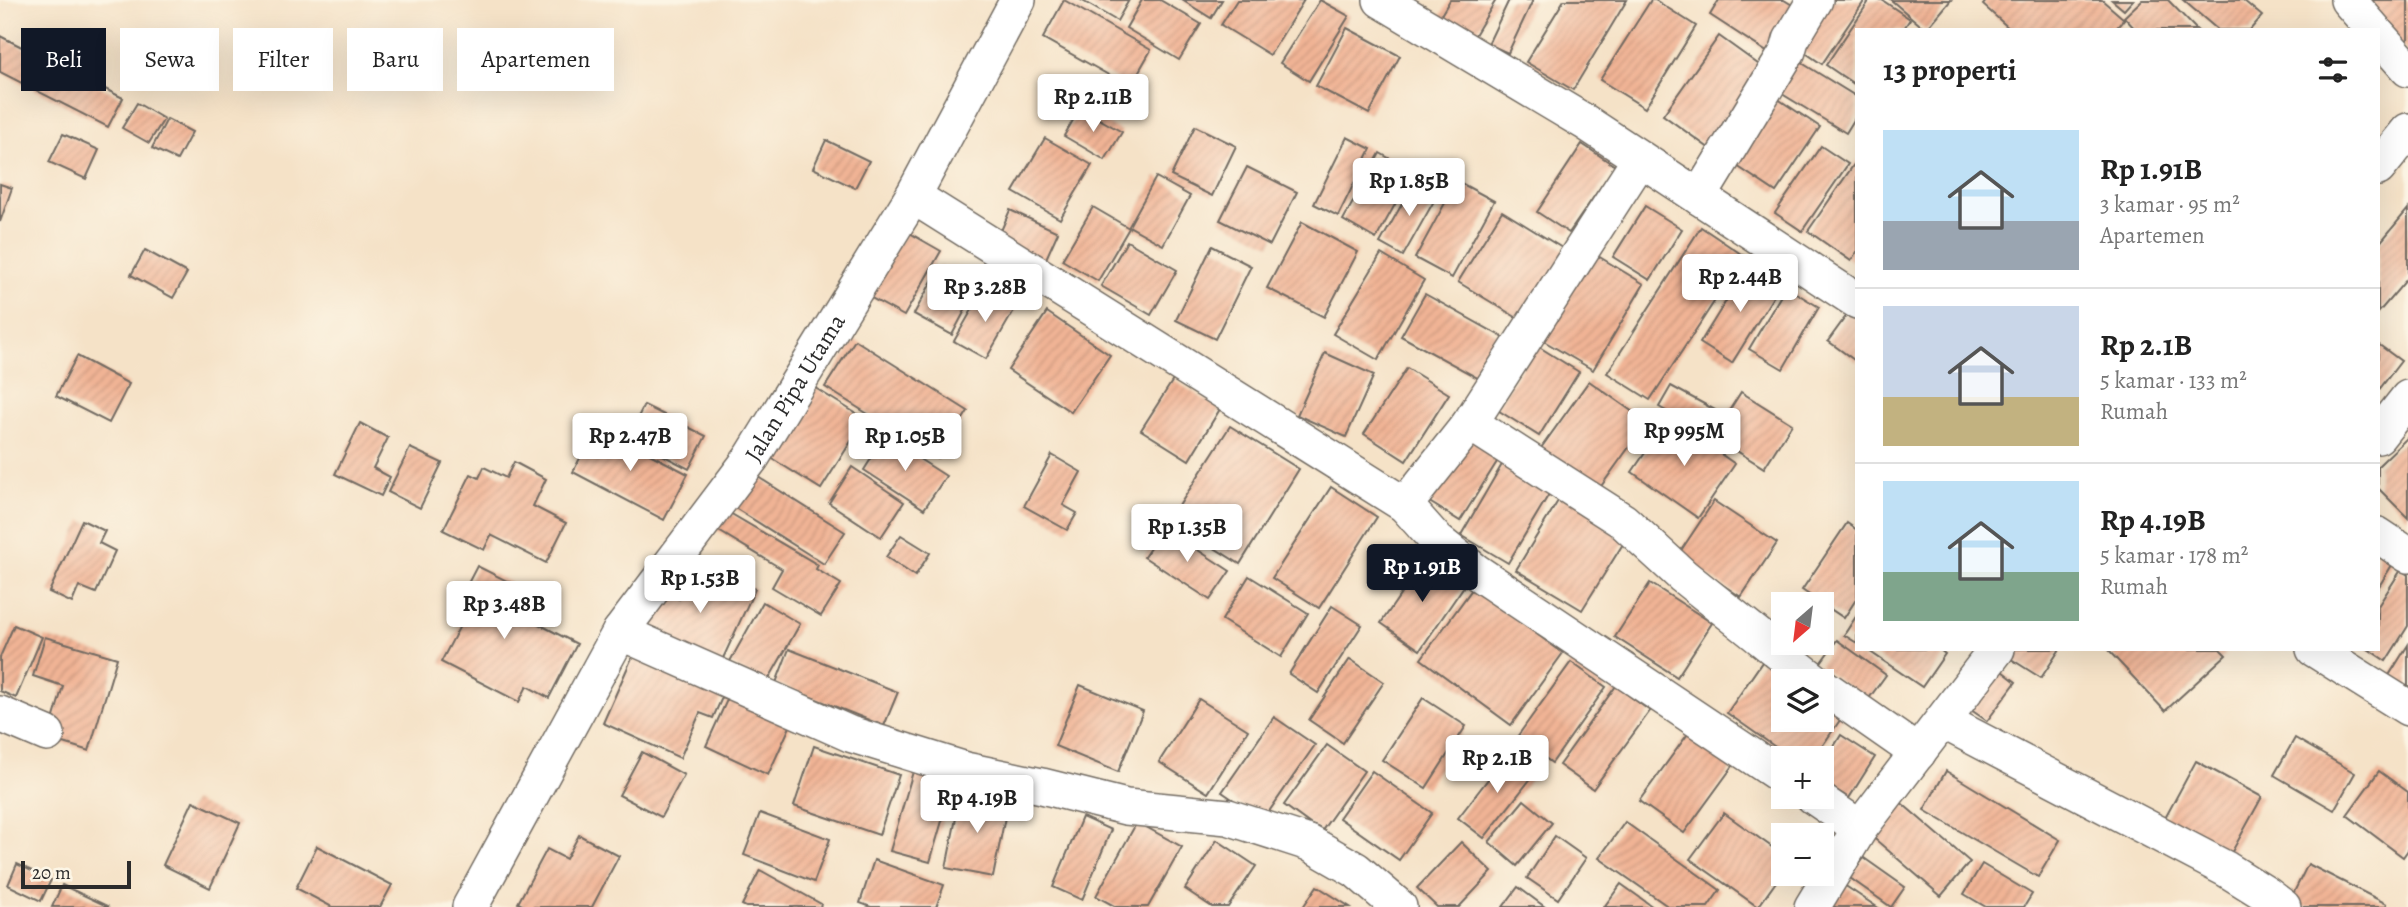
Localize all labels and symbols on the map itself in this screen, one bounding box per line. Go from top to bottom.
pin: Rp 2.11B [1021,74,1165,134]
pin: Rp 1.85B [1337,158,1481,218]
pin: Rp 2.44B [1668,254,1812,314]
pin: Rp 3.28B [913,264,1057,324]
street label: Jalan Pipa Utama [737,307,853,468]
pin: Rp 995M [1619,408,1749,468]
pin: Rp 2.47B [558,414,702,473]
pin: Rp 1.05B [833,414,977,473]
pin: Rp 1.35B [1115,504,1259,564]
pin: Rp 1.91B [1350,544,1494,604]
pin: Rp 1.53B [628,556,772,615]
pin: Rp 3.48B [432,582,576,641]
north arrow [1771,592,1834,654]
pin: Rp 2.1B [1432,736,1562,795]
pin: Rp 4.19B [905,776,1049,835]
scale bar [21,858,131,890]

